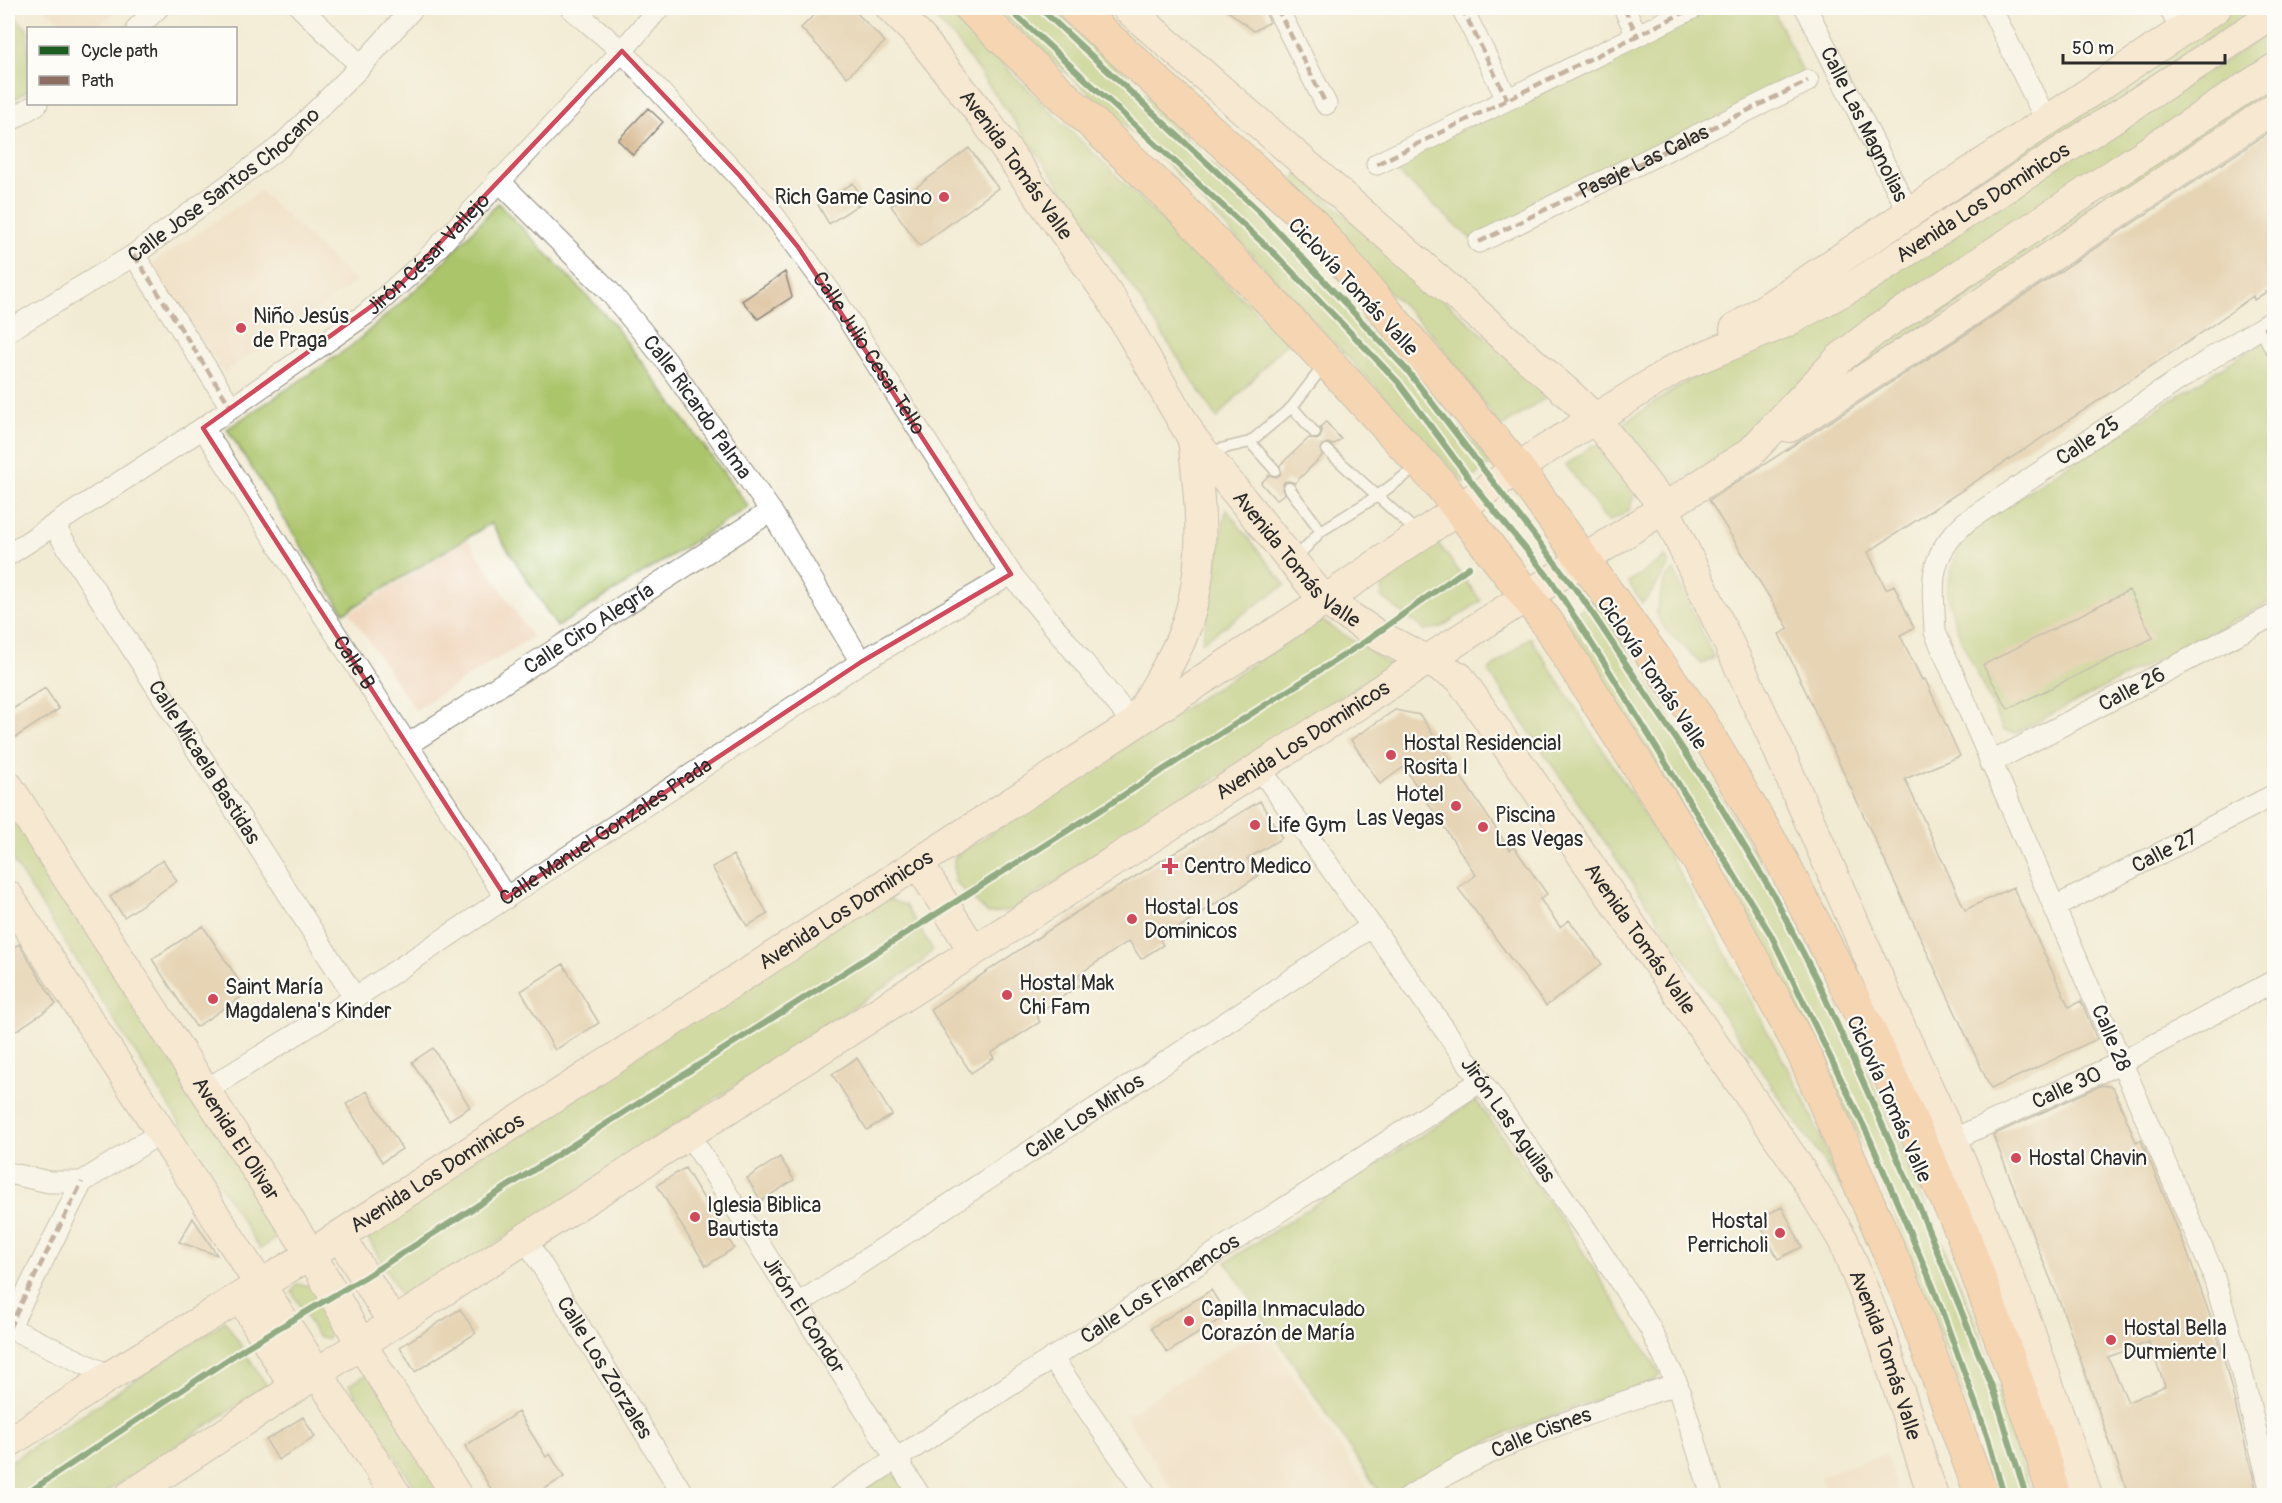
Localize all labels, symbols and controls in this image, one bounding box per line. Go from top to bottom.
legend [27,27,237,105]
scale bar [2063,27,2225,65]
text: 50 m [2072,37,2114,60]
text: Cycle path [81,40,158,63]
street label: Calle Las Magnolias [1814,42,1915,207]
text: Path [81,70,114,93]
street label: Avenida Tomás Valle [953,84,1079,246]
street label: Calle Jose Santos Chocano [122,101,326,269]
street label: Pasaje Las Calas [1574,118,1714,205]
street label: Avenida Los Dominicos [1890,136,2075,269]
place label: Rich Game Casino [775,184,932,211]
street label: Jirón César Vallejo [360,187,496,321]
marker: Rich Game Casino [937,190,951,204]
street label: Ciclovía Tomás Valle [1282,212,1425,362]
street label: Calle Julio Cesar Tello [806,266,932,440]
place label: Niño Jesús de Praga [253,303,350,354]
marker: Niño Jesús de Praga [234,321,248,335]
street label: Calle Ricardo Palma [637,329,758,484]
street label: Calle 25 [2051,410,2125,471]
street label: Avenida Tomás Valle [1227,485,1366,634]
street label: Calle Ciro Alegría [518,576,659,680]
street label: Ciclovía Tomás Valle [1591,591,1714,756]
street label: Calle B [327,630,382,695]
street label: Calle 26 [2094,661,2170,718]
street label: Avenida Los Dominicos [1210,674,1395,806]
street label: Calle Micaela Bastidas [142,675,267,850]
place label: Hostal Residencial Rosita I [1403,730,1562,781]
marker: Hostal Residencial Rosita I [1384,748,1398,762]
street label: Calle Manuel Gonzales Prada [494,751,717,912]
place label: Hotel Las Vegas [1356,781,1445,832]
marker: Hotel Las Vegas [1449,799,1463,813]
place label: Piscina Las Vegas [1495,802,1584,853]
place label: Life Gym [1267,812,1346,839]
marker: Life Gym [1248,818,1262,832]
marker: Piscina Las Vegas [1476,820,1490,834]
street label: Calle 27 [2127,823,2202,879]
street label: Avenida Los Dominicos [753,843,938,976]
place label: Centro Medico [1184,853,1311,880]
marker: Centro Medico [1161,857,1179,875]
street label: Avenida Tomás Valle [1578,857,1703,1020]
place label: Hostal Los Dominicos [1144,894,1239,945]
marker: Hostal Los Dominicos [1125,912,1139,926]
place label: Hostal Mak Chi Fam [1019,970,1115,1021]
place label: Saint María Magdalena's Kinder [225,974,392,1025]
marker: Hostal Mak Chi Fam [1000,988,1014,1002]
marker: Saint María Magdalena's Kinder [206,992,220,1006]
street label: Calle 28 [2085,1001,2137,1075]
street label: Ciclovía Tomás Valle [1840,1011,1938,1187]
street label: Jirón Las Aguilas [1455,1052,1562,1188]
street label: Calle 30 [2027,1060,2106,1115]
street label: Calle Los Mirlos [1020,1067,1149,1165]
street label: Avenida El Olivar [186,1072,286,1206]
street label: Avenida Los Dominicos [345,1106,530,1239]
place label: Hostal Chavin [2028,1145,2147,1172]
marker: Hostal Chavin [2009,1151,2023,1165]
place label: Iglesia Biblica Bautista [707,1192,821,1243]
place label: Hostal Perricholi [1687,1208,1768,1259]
marker: Iglesia Biblica Bautista [688,1210,702,1224]
marker: Hostal Perricholi [1773,1226,1787,1240]
street label: Calle Los Flamencos [1075,1227,1245,1350]
street label: Jirón El Condor [757,1251,852,1379]
street label: Avenida Tomás Valle [1843,1266,1928,1444]
street label: Calle Los Zorzales [551,1291,659,1444]
place label: Capilla Inmaculado Corazón de María [1201,1296,1365,1347]
marker: Capilla Inmaculado Corazón de María [1182,1314,1196,1328]
place label: Hostal Bella Durmiente I [2123,1315,2227,1366]
marker: Hostal Bella Durmiente I [2104,1333,2118,1347]
street label: Calle Cisnes [1487,1400,1595,1464]

